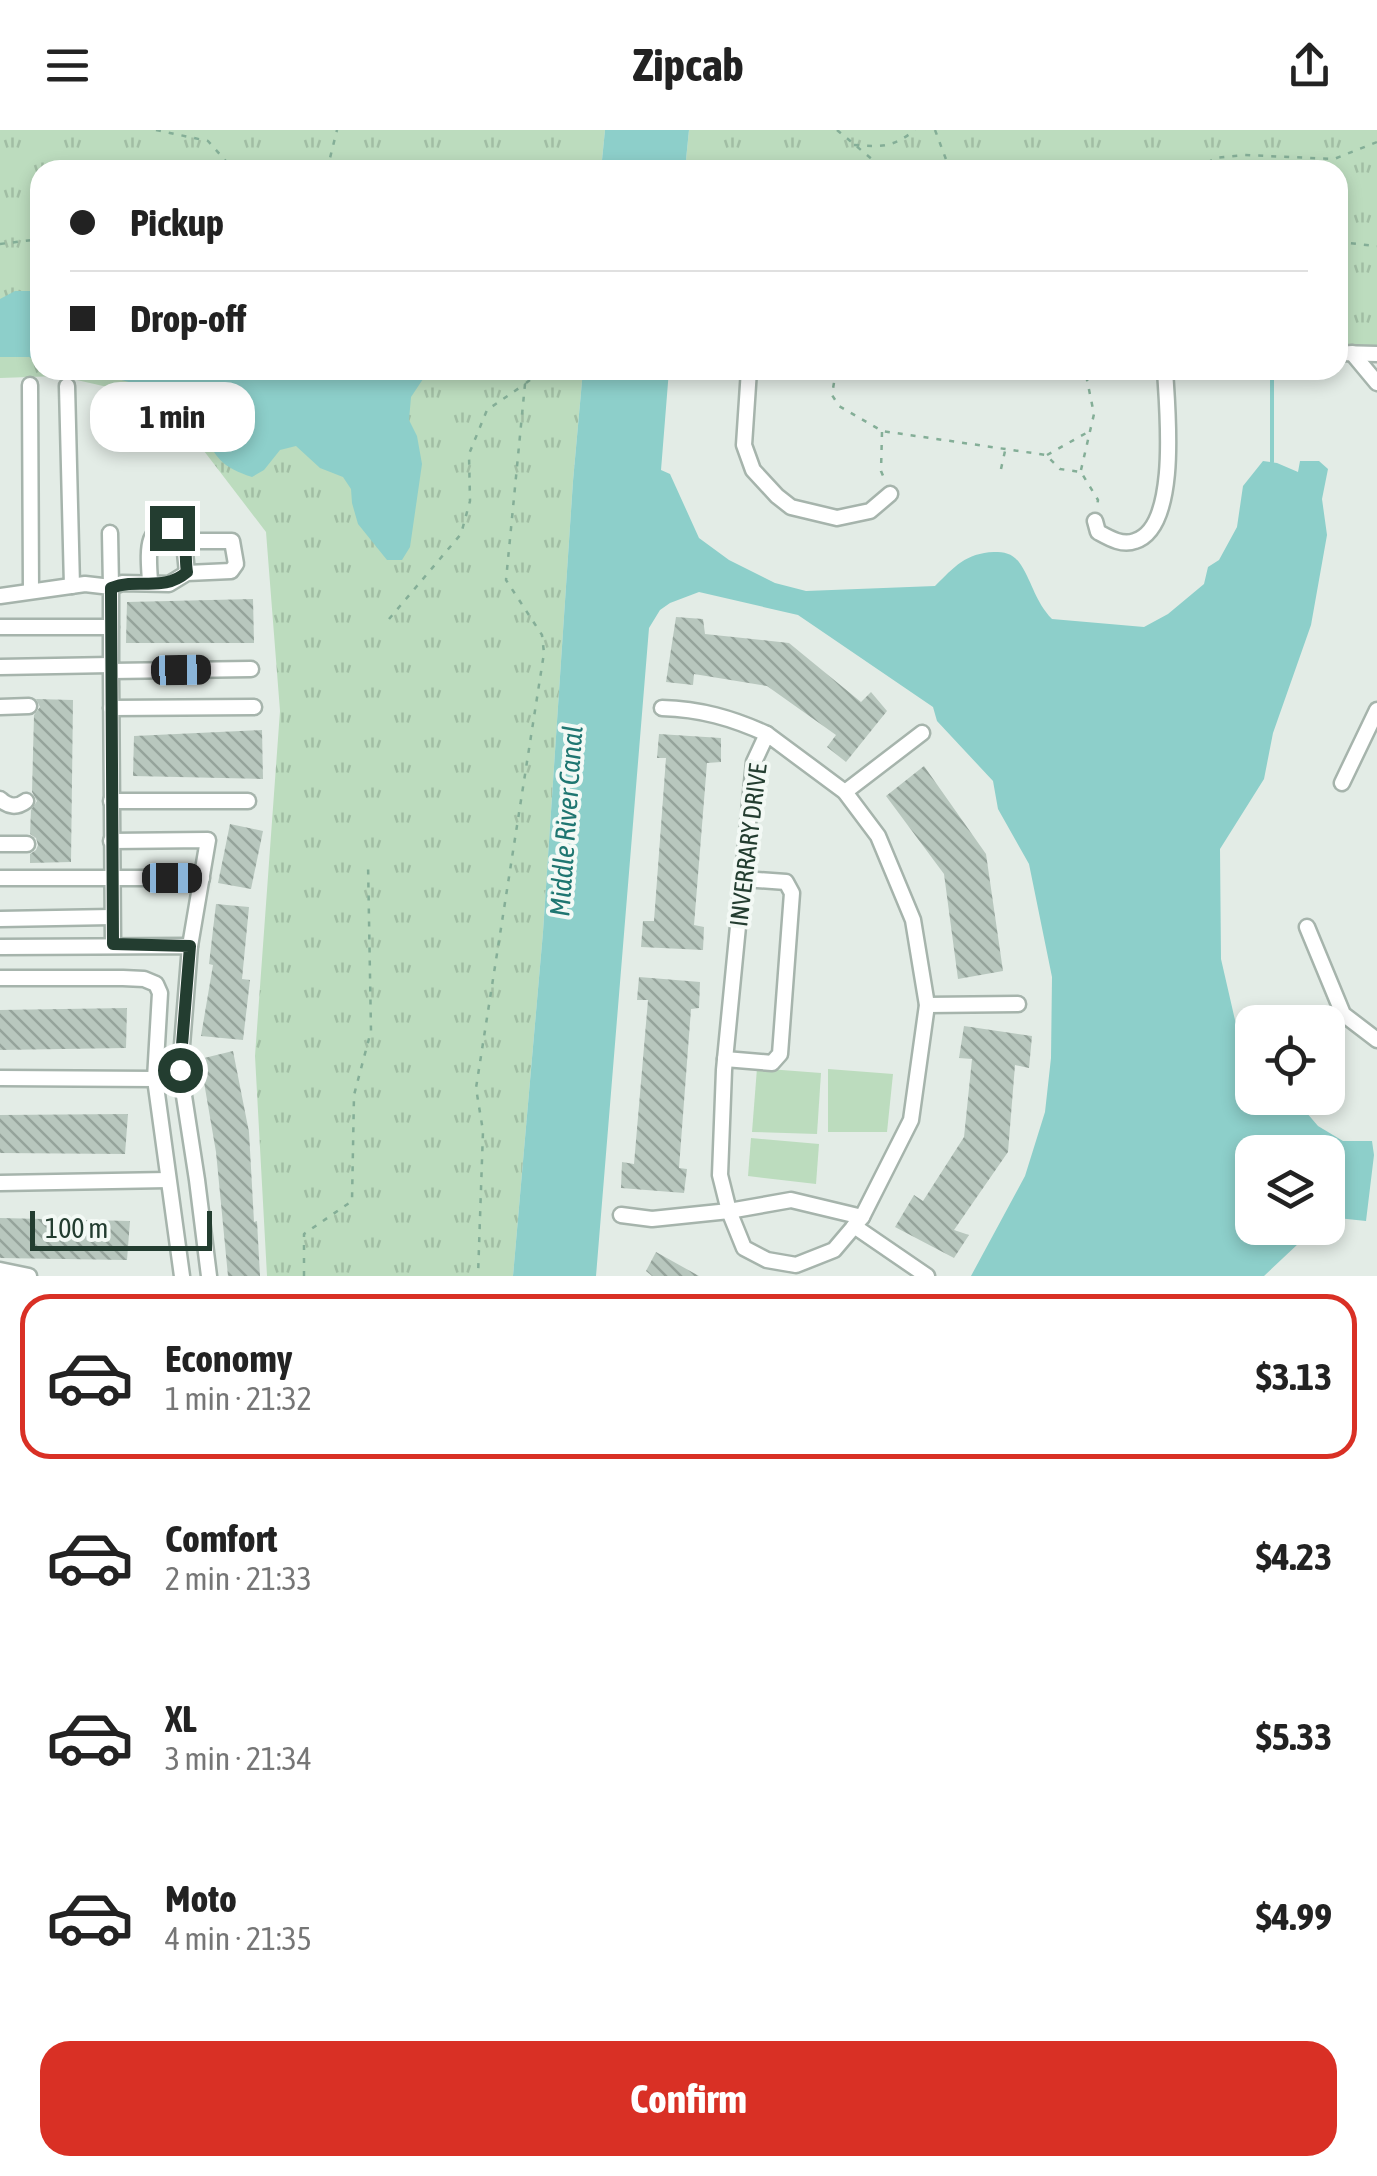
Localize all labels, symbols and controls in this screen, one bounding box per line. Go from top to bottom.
icon: menu [40,38,95,93]
icon: share [1282,38,1337,93]
text: Zipcab [633,39,744,91]
text: Pickup [130,201,224,244]
text: Drop-off [130,297,246,340]
callout: 1 min [90,383,254,453]
text: 1 min [140,398,205,435]
route end [150,506,195,551]
car [151,654,211,686]
water label: Middle River Canal [543,724,589,918]
street label: INVERRARY DRIVE [724,762,772,928]
car [142,863,202,893]
map controls [1235,1005,1345,1245]
button: locate [1235,1005,1345,1115]
route start [158,1048,203,1093]
button: layers [1235,1135,1345,1245]
scale bar [30,1206,212,1250]
text: 100 m [45,1212,108,1244]
icon: car [45,1332,135,1422]
text: Economy [165,1337,292,1380]
text: $3.13 [1256,1355,1332,1398]
text: 1 min · 21:32 [165,1380,312,1417]
icon: car [45,1512,135,1602]
text: Comfort [165,1517,277,1560]
text: $4.23 [1256,1535,1332,1578]
text: 2 min · 21:33 [165,1560,312,1597]
icon: car [45,1692,135,1782]
text: XL [165,1697,197,1740]
text: $5.33 [1256,1715,1332,1758]
text: 3 min · 21:34 [165,1740,312,1777]
icon: car [45,1872,135,1962]
text: Moto [165,1877,237,1920]
text: $4.99 [1256,1895,1332,1938]
text: 4 min · 21:35 [165,1920,312,1957]
button: Confirm [40,2041,1337,2156]

